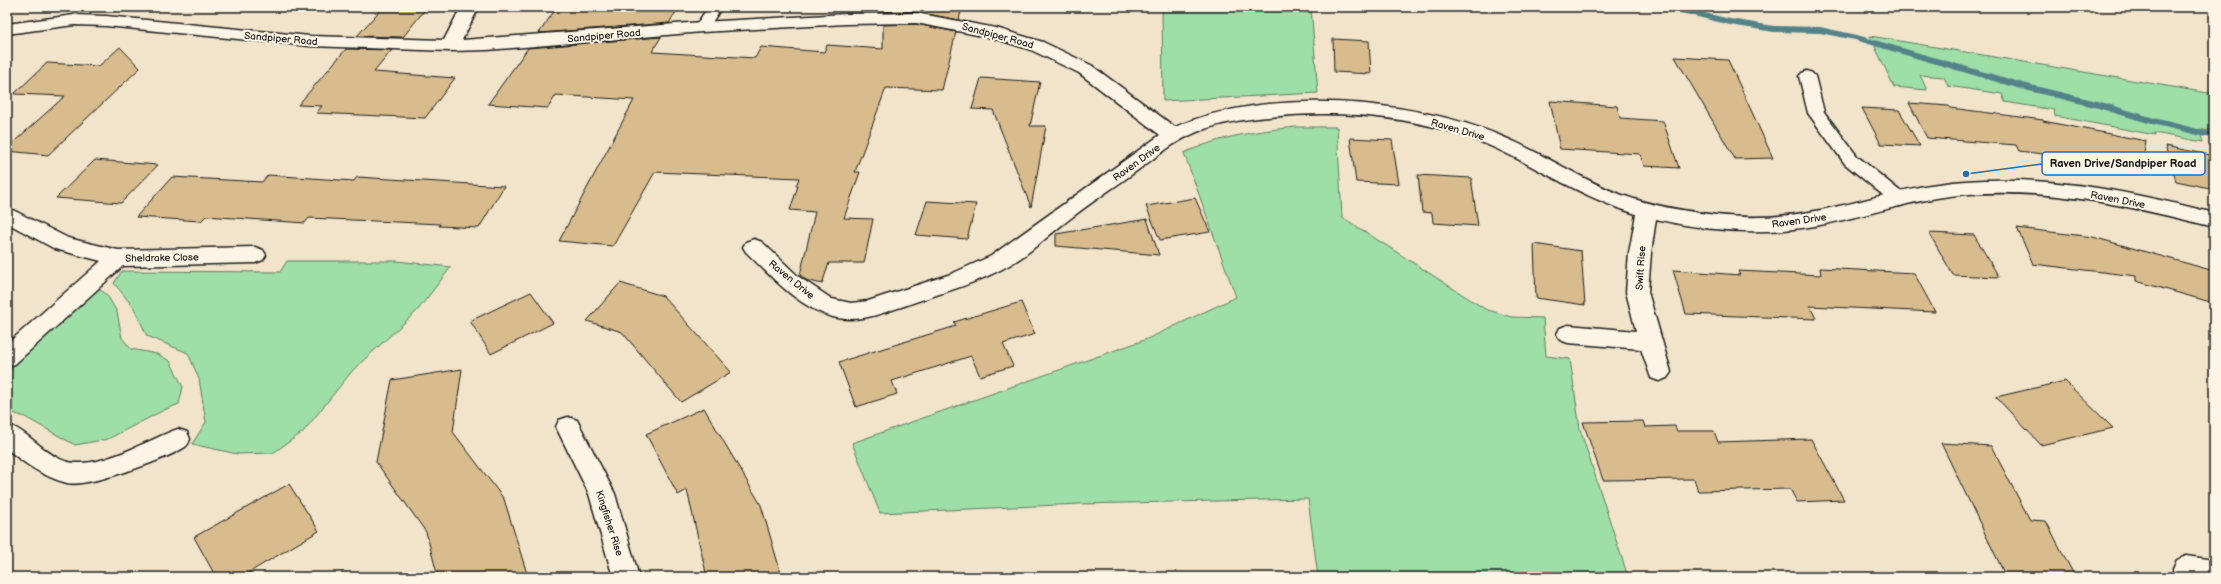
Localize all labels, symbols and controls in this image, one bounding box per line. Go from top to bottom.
street label: Sandpiper Road [961,21,1035,51]
street label: Sandpiper Road [567,27,641,45]
street label: Sandpiper Road [244,30,318,48]
street label: Raven Drive [1430,117,1486,143]
street label: Raven Drive [1111,142,1163,184]
callout: Raven Drive/Sandpiper Road [2042,152,2205,175]
text: Raven Drive/Sandpiper Road [2050,157,2196,170]
street label: Raven Drive [2090,189,2146,211]
street label: Raven Drive [1771,211,1827,231]
street label: Swift Rise [1633,245,1649,291]
street label: Sheldrake Close [125,251,199,265]
street label: Raven Drive [766,258,817,302]
street label: Kingfisher Rise [593,489,625,558]

